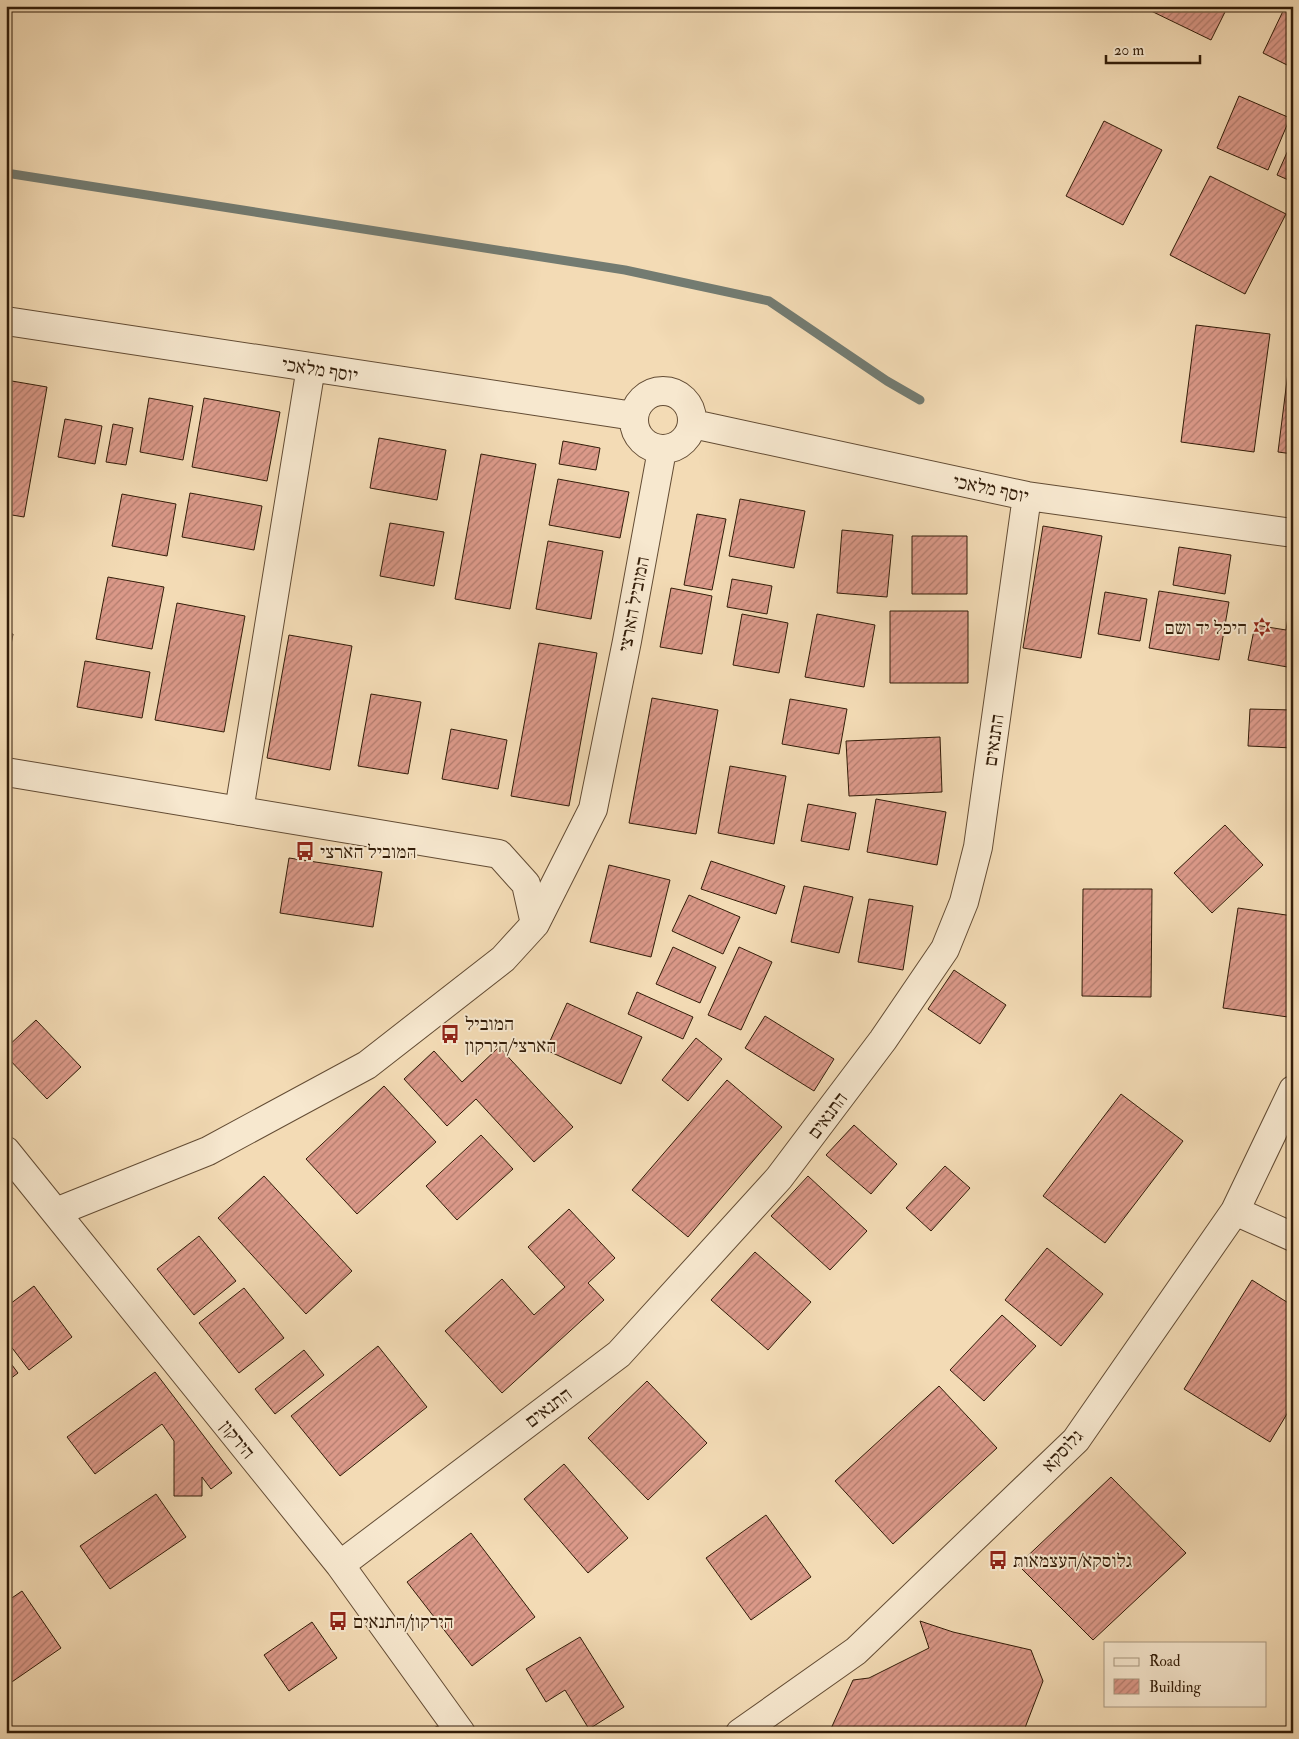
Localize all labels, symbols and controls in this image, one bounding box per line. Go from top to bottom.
scale bar [1106,32,1200,64]
text: 20 m [1114,41,1144,60]
street label: יוסף מלאכי [280,352,360,388]
street label: יוסף מלאכי [951,469,1031,509]
street label: המוביל הארצי [613,555,655,654]
place label: היכל יד ושם [1165,616,1247,640]
synagogue icon: היכל יד ושם [1251,616,1273,638]
street label: התנאים [978,712,1010,768]
bus stop icon: המוביל הארצי [294,840,316,862]
place label: המוביל הארצי [320,840,417,864]
place label: המוביל הארצי/הירקון [465,1012,556,1058]
bus stop icon: המוביל הארצי/הירקון [439,1023,461,1045]
street label: התנאים [802,1087,853,1144]
street label: התנאים [520,1382,577,1433]
street label: הירקון [214,1415,260,1464]
street label: גלוסקא [1037,1424,1089,1477]
bus stop icon: גלוסקא/העצמאות [987,1549,1009,1571]
place label: גלוסקא/העצמאות [1013,1549,1132,1573]
bus stop icon: הירקון/התנאים [327,1610,349,1632]
place label: הירקון/התנאים [353,1610,454,1634]
legend [1104,1642,1266,1706]
text: Road [1149,1652,1181,1671]
text: Building [1149,1678,1201,1697]

